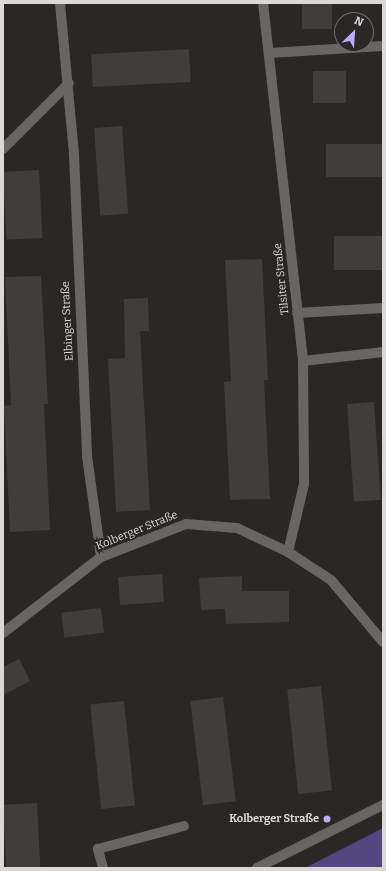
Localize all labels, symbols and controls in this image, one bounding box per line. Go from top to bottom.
north arrow [334,12,374,52]
text: N [352,14,365,29]
street label: Tilsiter Straße [272,242,292,316]
street label: Elbinger Straße [59,281,77,361]
street label: Kolberger Straße [94,509,180,553]
place label: Kolberger Straße [229,812,319,826]
marker: Kolberger Straße [322,814,332,824]

